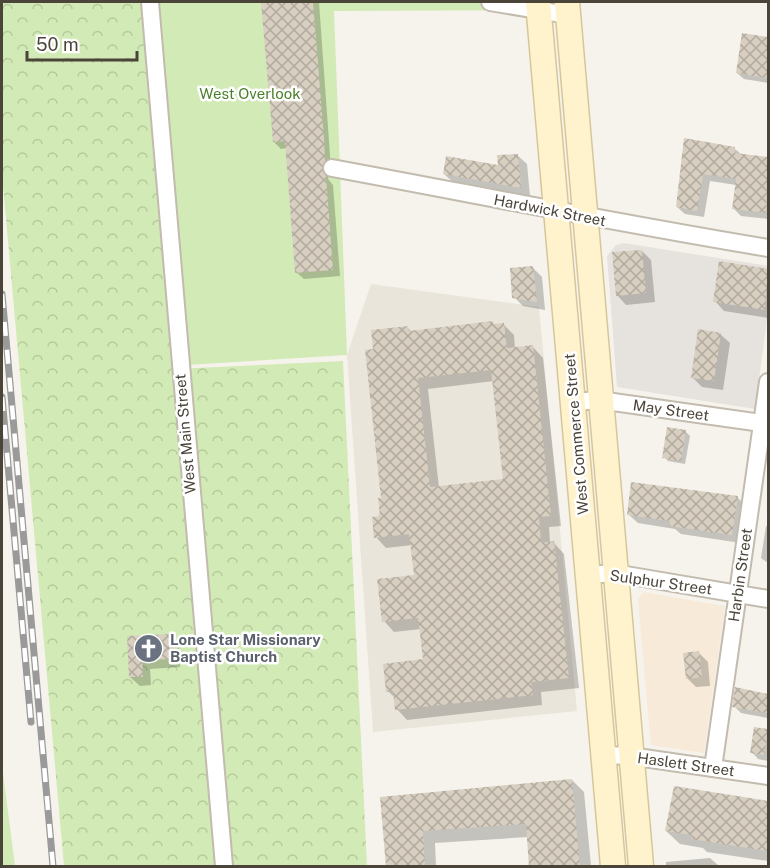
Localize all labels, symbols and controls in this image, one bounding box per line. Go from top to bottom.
scale bar [27,24,136,62]
text: 50 m [36,34,79,55]
park label: West Overlook [199,85,301,102]
street label: Hardwick Street [493,191,608,229]
street label: West Commerce Street [560,352,592,515]
street label: West Main Street [171,373,199,495]
street label: May Street [632,396,710,424]
street label: Harbin Street [725,527,755,623]
street label: Sulphur Street [609,566,713,598]
place label: Lone Star Missionary Baptist Church [170,631,321,665]
church icon: Lone Star Missionary Baptist Church [133,632,165,664]
street label: Haslett Street [636,749,736,779]

